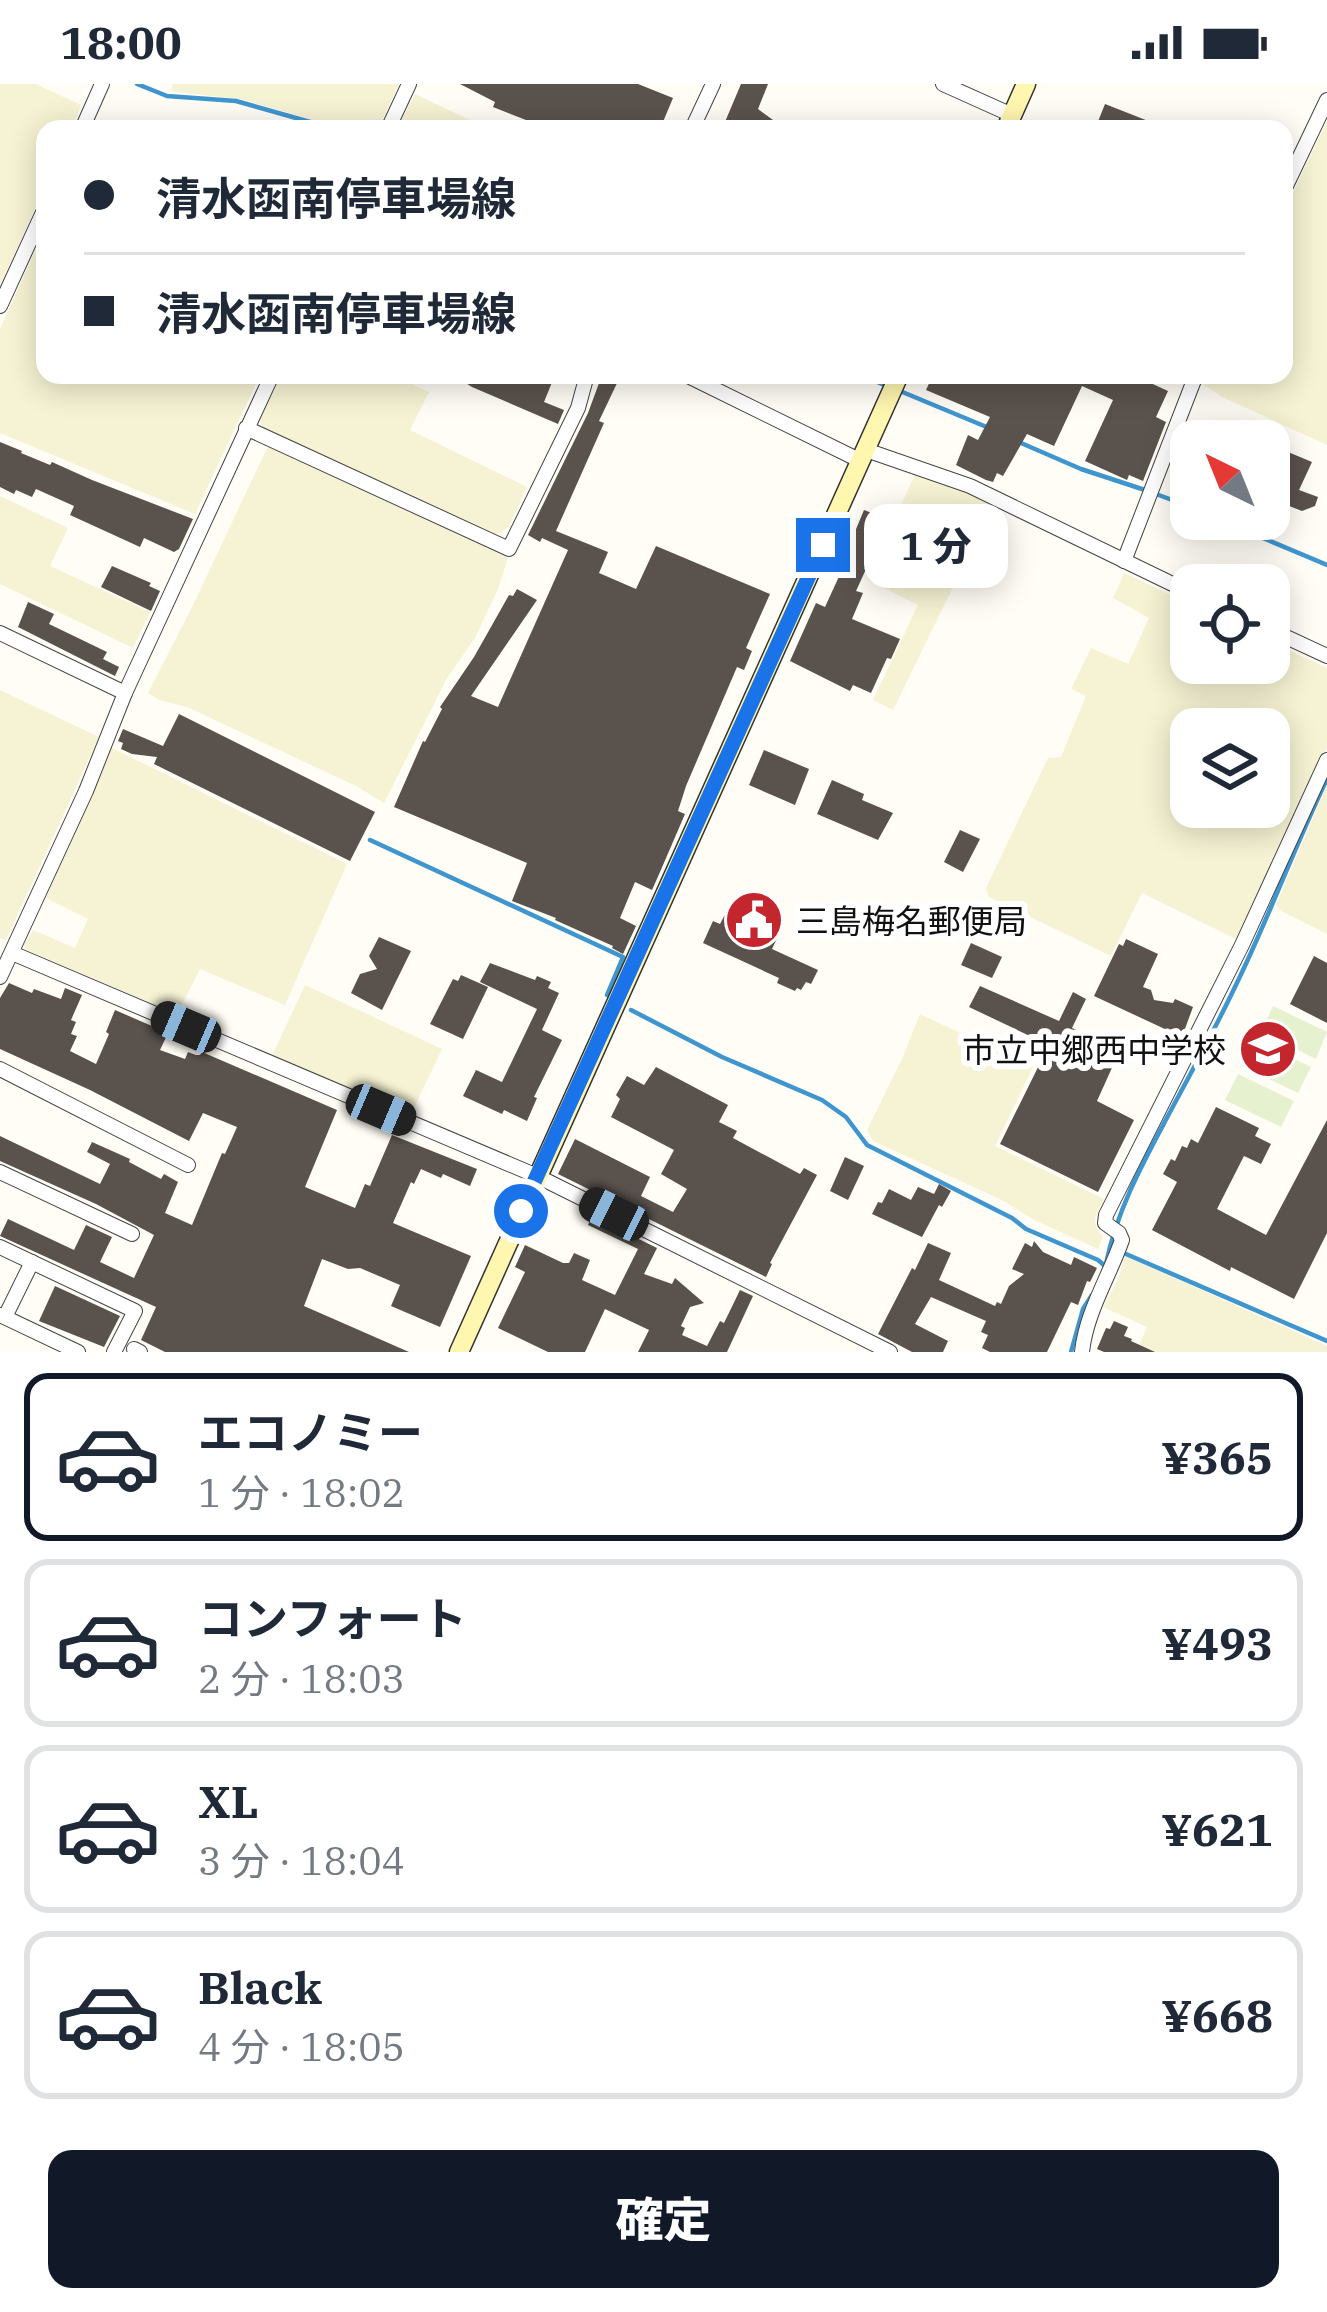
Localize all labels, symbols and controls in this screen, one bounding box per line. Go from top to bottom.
text: 18:00 [60,13,182,71]
text: 清水函南停車場線 [156,169,516,227]
text: 清水函南停車場線 [156,284,516,342]
north arrow [1170,420,1290,540]
map controls [1170,420,1290,828]
callout: 1 分 [865,503,1009,587]
route end [796,518,850,572]
text: 1 分 [900,520,972,571]
button: locate [1170,564,1290,684]
button: layers [1170,708,1290,828]
public building icon: 三島梅名郵便局 [723,889,785,951]
place label: 三島梅名郵便局 [796,899,1027,942]
car [146,996,226,1058]
school or university icon: 市立中郷西中学校 [1237,1018,1299,1080]
place label: 市立中郷西中学校 [962,1028,1226,1071]
car [341,1079,421,1141]
car [574,1182,654,1246]
route start [494,1184,548,1238]
icon: car [54,1403,162,1511]
text: エコノミー [198,1403,423,1461]
text: ¥365 [1161,1428,1273,1486]
text: 1 分 · 18:02 [198,1467,405,1518]
icon: car [54,1589,162,1697]
text: コンフォート [198,1589,467,1647]
text: ¥493 [1161,1614,1273,1672]
text: 2 分 · 18:03 [198,1653,405,1704]
text: XL [198,1772,259,1830]
icon: car [54,1775,162,1883]
text: ¥621 [1161,1800,1273,1858]
text: 3 分 · 18:04 [198,1835,405,1886]
text: Black [198,1958,322,2016]
icon: car [54,1961,162,2069]
text: ¥668 [1161,1986,1273,2044]
text: 4 分 · 18:05 [198,2021,405,2072]
button: 確定 [48,2150,1279,2288]

